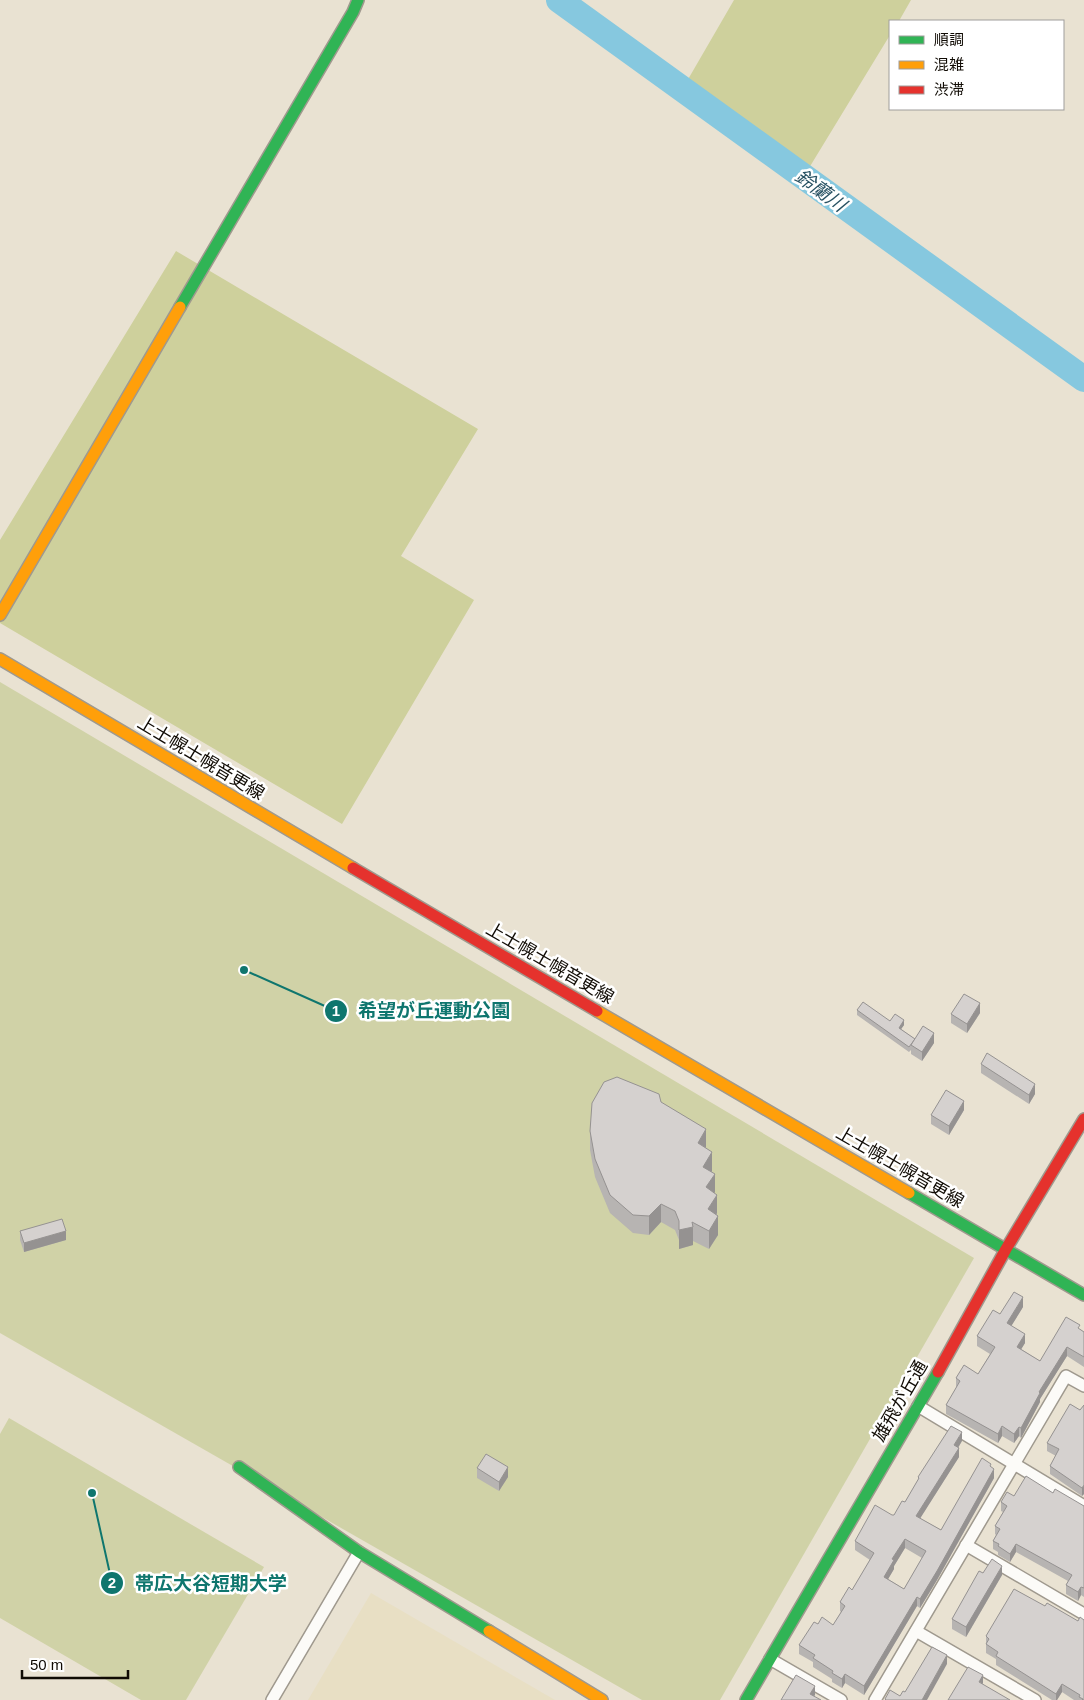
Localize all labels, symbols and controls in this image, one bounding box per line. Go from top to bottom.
legend [889,20,1064,110]
text: 順調 [934,31,964,48]
text: 混雑 [934,56,964,73]
text: 渋滞 [934,81,964,98]
water label: 鈴蘭川 [791,165,852,217]
street label: 上士幌士幌音更線 [134,712,268,804]
street label: 上士幌士幌音更線 [483,918,617,1008]
callout: 希望が丘運動公園 [323,994,520,1028]
text: 希望が丘運動公園 [358,1000,510,1021]
text: 1 [332,1002,340,1019]
street label: 上士幌士幌音更線 [833,1122,967,1212]
street label: 雄飛が丘通 [869,1357,931,1445]
callout: 帯広大谷短期大学 [100,1566,297,1600]
text: 帯広大谷短期大学 [135,1573,287,1594]
text: 2 [108,1574,116,1591]
scale bar [22,1648,129,1680]
text: 50 m [30,1656,63,1673]

